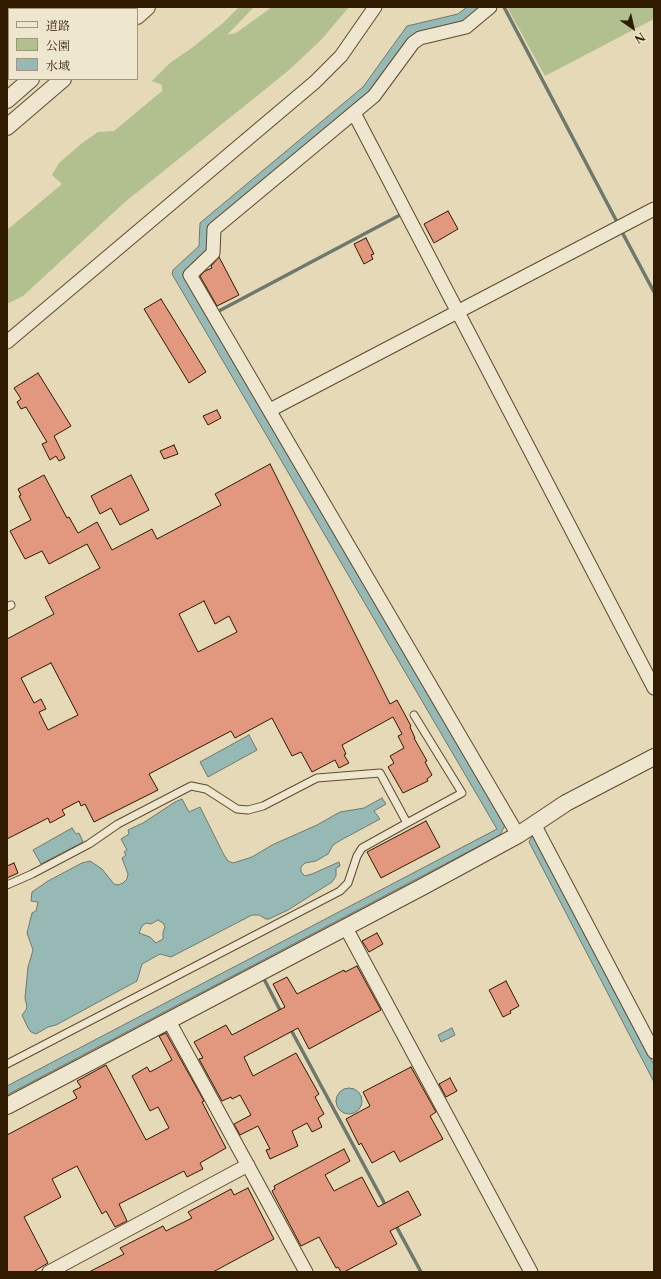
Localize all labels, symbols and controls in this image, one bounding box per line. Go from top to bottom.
legend [8,8,138,80]
north arrow [613,8,653,48]
text: 道路 [46,18,70,33]
text: N [632,29,648,46]
text: 公園 [46,38,70,53]
text: 水域 [46,58,70,73]

